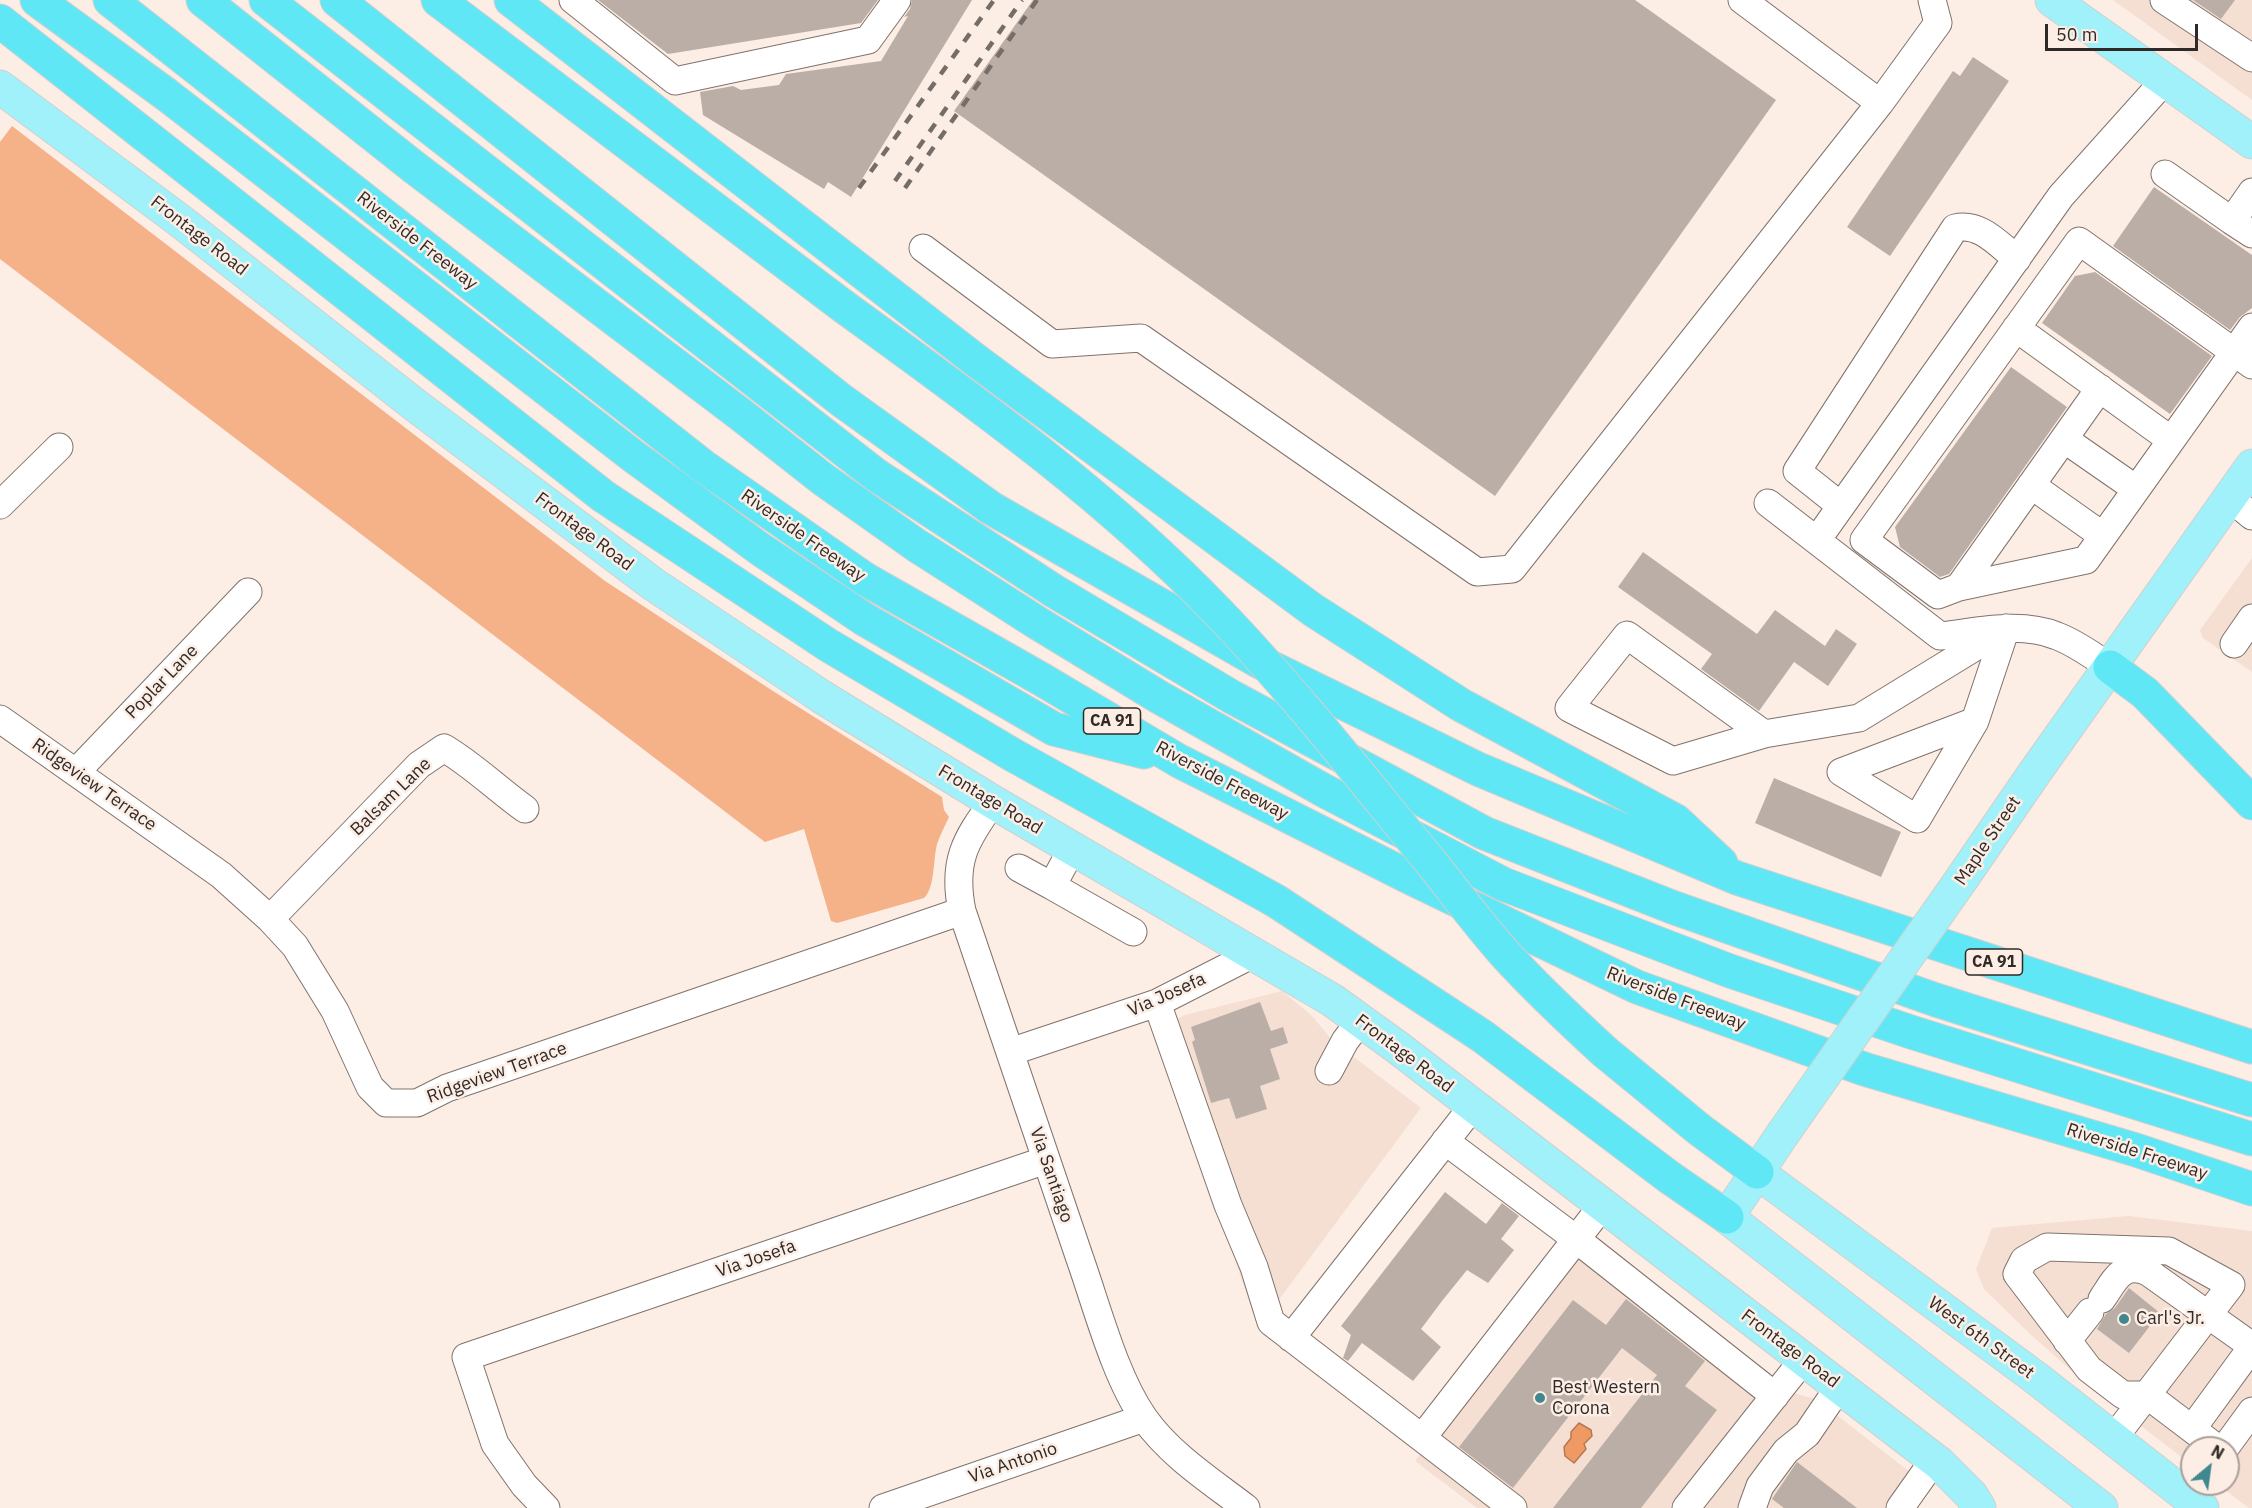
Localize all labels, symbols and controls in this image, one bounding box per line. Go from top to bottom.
scale bar [2048,12,2201,50]
text: 50 m [2056,23,2098,46]
street label: Riverside Freeway [352,187,482,295]
street label: Frontage Road [146,191,252,281]
street label: Riverside Freeway [737,485,869,587]
street label: Frontage Road [531,488,637,576]
street label: Poplar Lane [121,640,203,724]
road number: CA 91 [1084,708,1140,734]
street label: Ridgeview Terrace [27,734,161,836]
street label: Riverside Freeway [1152,737,1292,825]
street label: Balsam Lane [346,753,436,841]
street label: Frontage Road [934,761,1046,839]
street label: Maple Street [1950,792,2026,890]
road number: CA 91 [1966,949,2022,975]
street label: Riverside Freeway [1603,963,1749,1035]
street label: Via Josefa [1125,968,1209,1022]
street label: Frontage Road [1351,1010,1457,1098]
street label: Ridgeview Terrace [424,1038,570,1108]
street label: Riverside Freeway [2064,1119,2210,1185]
street label: Via Santiago [1025,1124,1077,1226]
street label: Via Josefa [713,1235,799,1283]
street label: West 6th Street [1924,1292,2038,1384]
street label: Frontage Road [1737,1305,1843,1393]
place label: Carl's Jr. [2136,1308,2205,1330]
marker: Carl's Jr. [2117,1312,2131,1326]
place label: Best Western Corona [1552,1377,1660,1420]
marker: Best Western Corona [1533,1391,1547,1405]
north arrow [2180,1436,2240,1496]
street label: Via Antonio [966,1438,1060,1488]
text: N [2208,1440,2228,1464]

